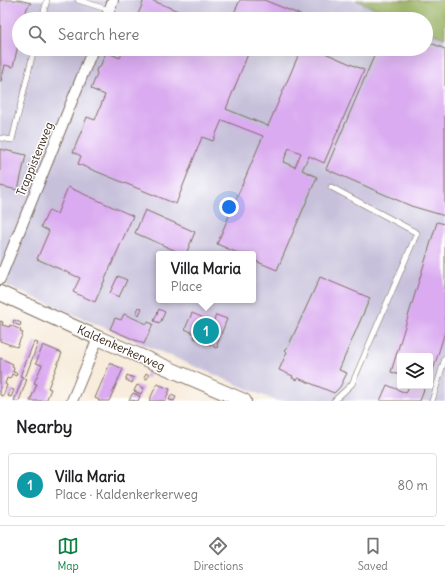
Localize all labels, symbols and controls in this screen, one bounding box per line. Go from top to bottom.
search box [12,12,433,56]
icon: search [26,23,48,45]
text: Search here [58,25,139,44]
street label: Trappistenweg [13,119,56,198]
your location [219,197,239,217]
popup [156,251,256,303]
text: Villa Maria [171,259,241,278]
text: Place [171,278,202,295]
pin: 1 [193,316,219,346]
street label: Kaldenkerkerweg [75,321,167,374]
map controls [397,353,433,389]
button: layers [397,353,433,389]
text: Nearby [16,416,72,438]
text: Villa Maria [55,467,125,486]
text: 1 [27,477,33,494]
text: 80 m [397,477,428,494]
text: Place · Kaldenkerkerweg [55,486,198,503]
tab: Map [57,535,79,573]
tab: Directions [194,535,243,573]
tab: Saved [358,535,388,573]

